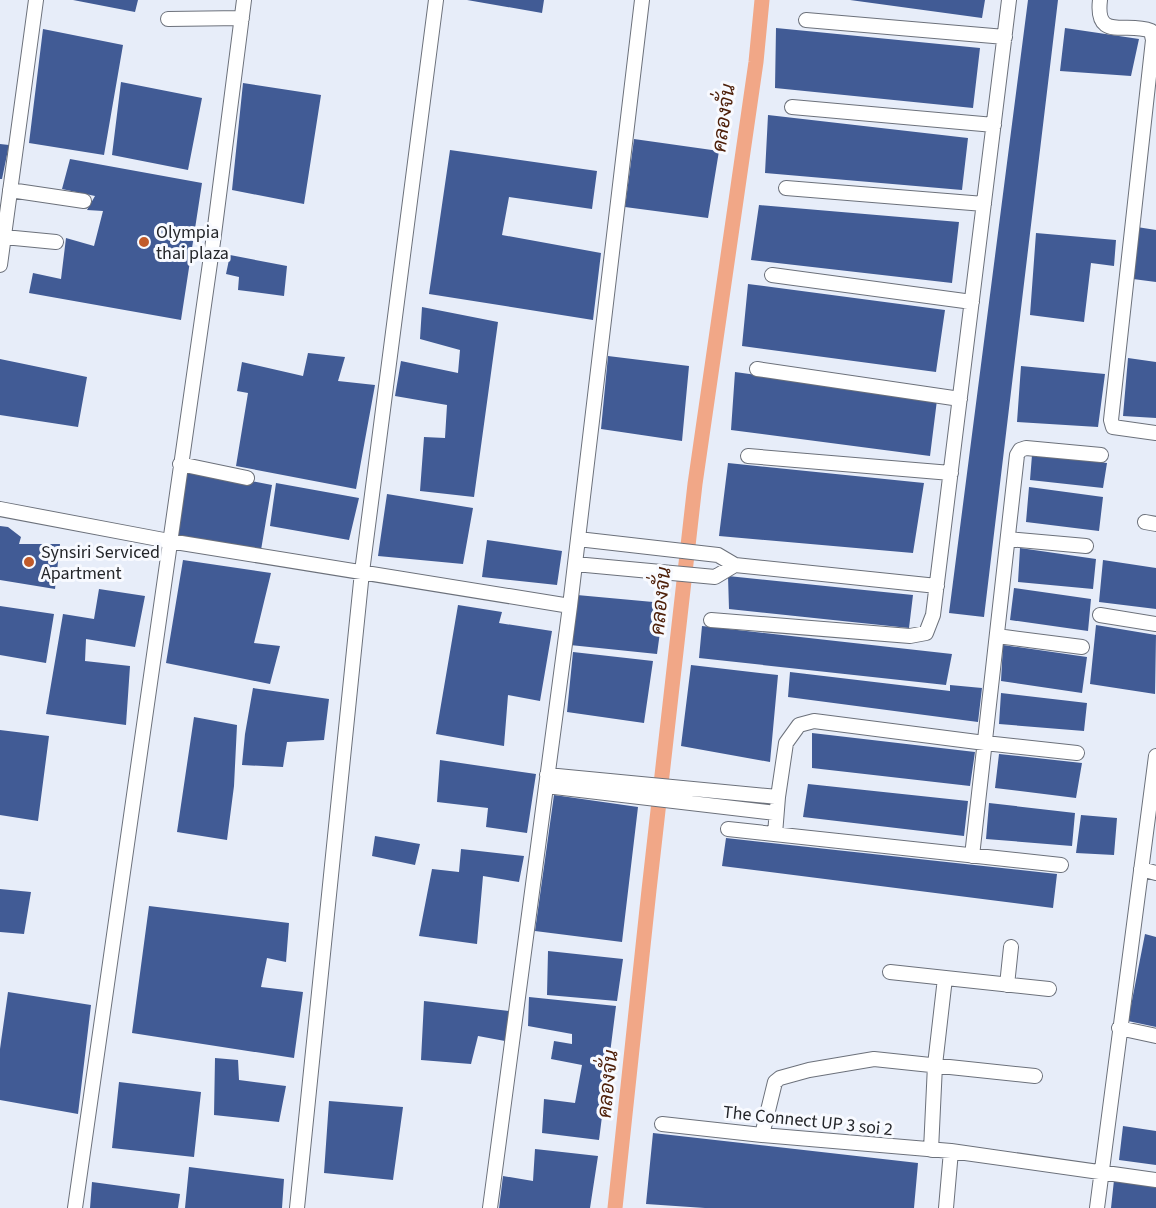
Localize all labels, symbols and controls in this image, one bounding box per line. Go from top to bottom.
water label: คลองจั่น [702,81,743,154]
place label: Olympia thai plaza [156,220,229,266]
marker: Olympia thai plaza [137,235,151,249]
place label: Synsiri Serviced Apartment [41,540,160,586]
marker: Synsiri Serviced Apartment [22,555,36,569]
water label: คลองจั่น [640,565,679,636]
water label: คลองจั่น [587,1048,626,1119]
street label: The Connect UP 3 soi 2 [722,1100,894,1142]

